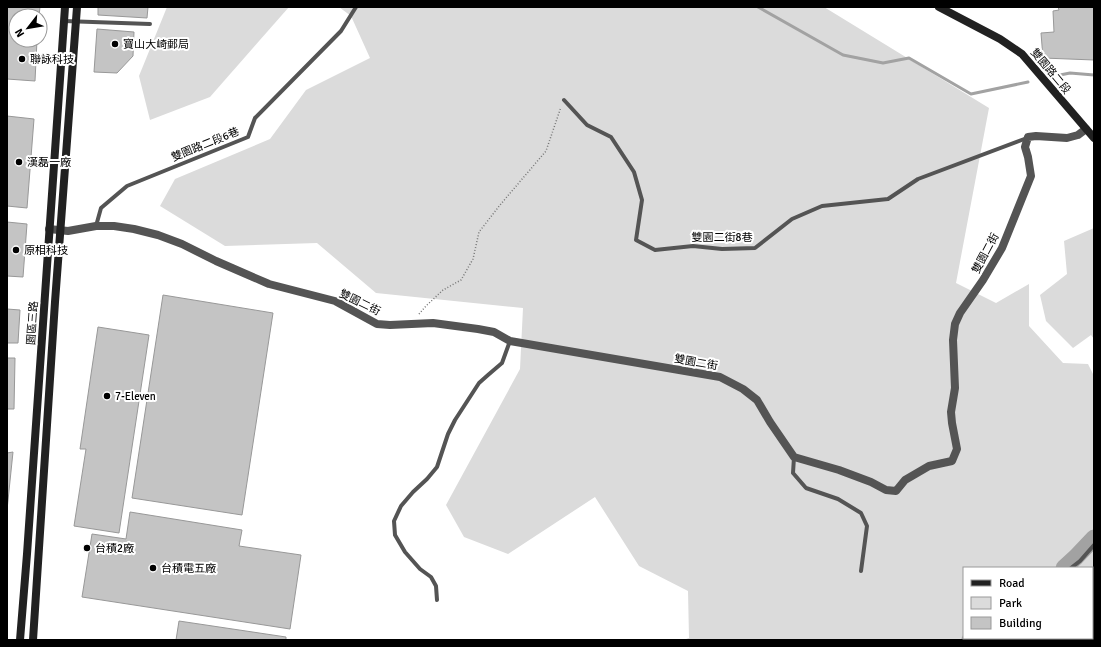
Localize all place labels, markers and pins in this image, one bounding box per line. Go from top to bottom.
place label: 寶山大崎郵局 [123,38,189,51]
marker: 寶山大崎郵局 [110,39,120,49]
place label: 聯詠科技 [30,53,74,66]
marker: 聯詠科技 [17,54,27,64]
place label: 漢磊一廠 [27,156,71,169]
marker: 漢磊一廠 [14,157,24,167]
place label: 原相科技 [24,244,68,257]
marker: 原相科技 [11,245,21,255]
place label: 7-Eleven [115,390,156,403]
marker: 7-Eleven [102,391,112,401]
place label: 台積2廠 [95,542,134,555]
marker: 台積2廠 [82,543,92,553]
place label: 台積電五廠 [161,562,216,575]
marker: 台積電五廠 [148,563,158,573]

